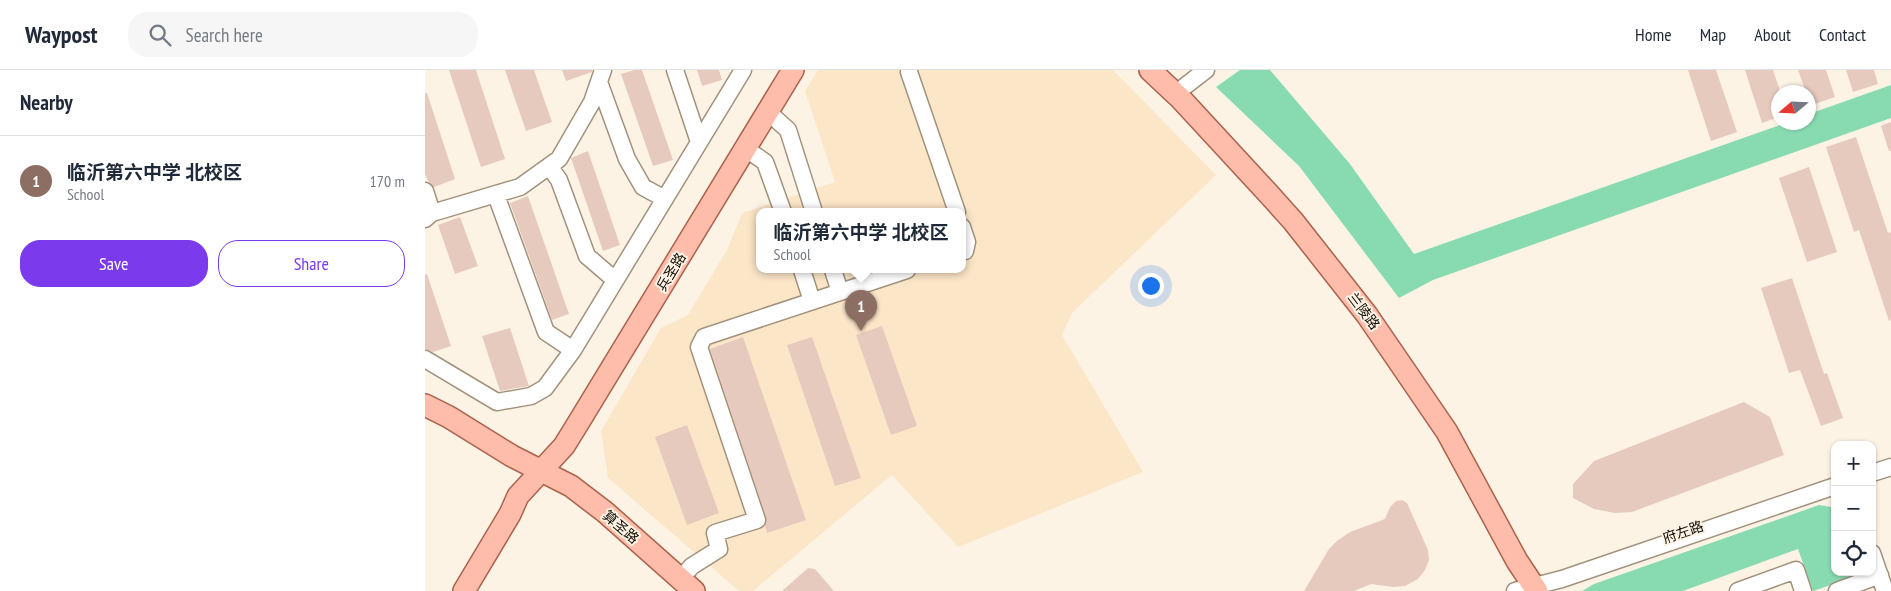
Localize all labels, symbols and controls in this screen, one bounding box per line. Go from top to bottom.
search box [128,12,478,57]
text: Waypost [25,19,98,50]
icon: search [146,21,174,49]
text: Search here [186,23,263,47]
text: Home [1635,23,1672,46]
text: Map [1700,23,1726,46]
text: About [1754,23,1791,46]
text: Contact [1819,23,1866,46]
north arrow [1771,85,1816,130]
text: Nearby [20,89,73,116]
text: 临沂第六中学 北校区 [67,160,242,184]
text: 1 [32,171,40,191]
text: 170 m [370,171,405,191]
text: School [67,184,104,204]
popup [756,208,966,273]
text: 临沂第六中学 北校区 [774,220,948,244]
button: Save [20,240,208,287]
button: Share [218,240,405,287]
text: School [774,244,811,264]
street label: 兵圣路 [652,249,690,295]
your location [1138,273,1164,299]
street label: 兰陵路 [1344,289,1384,333]
pin: 1 [845,290,877,331]
map controls [1831,441,1876,576]
button: + [1831,441,1876,486]
button: − [1831,486,1876,531]
street label: 算圣路 [599,506,643,548]
street label: 府左路 [1660,517,1706,547]
button: locate [1831,531,1876,576]

